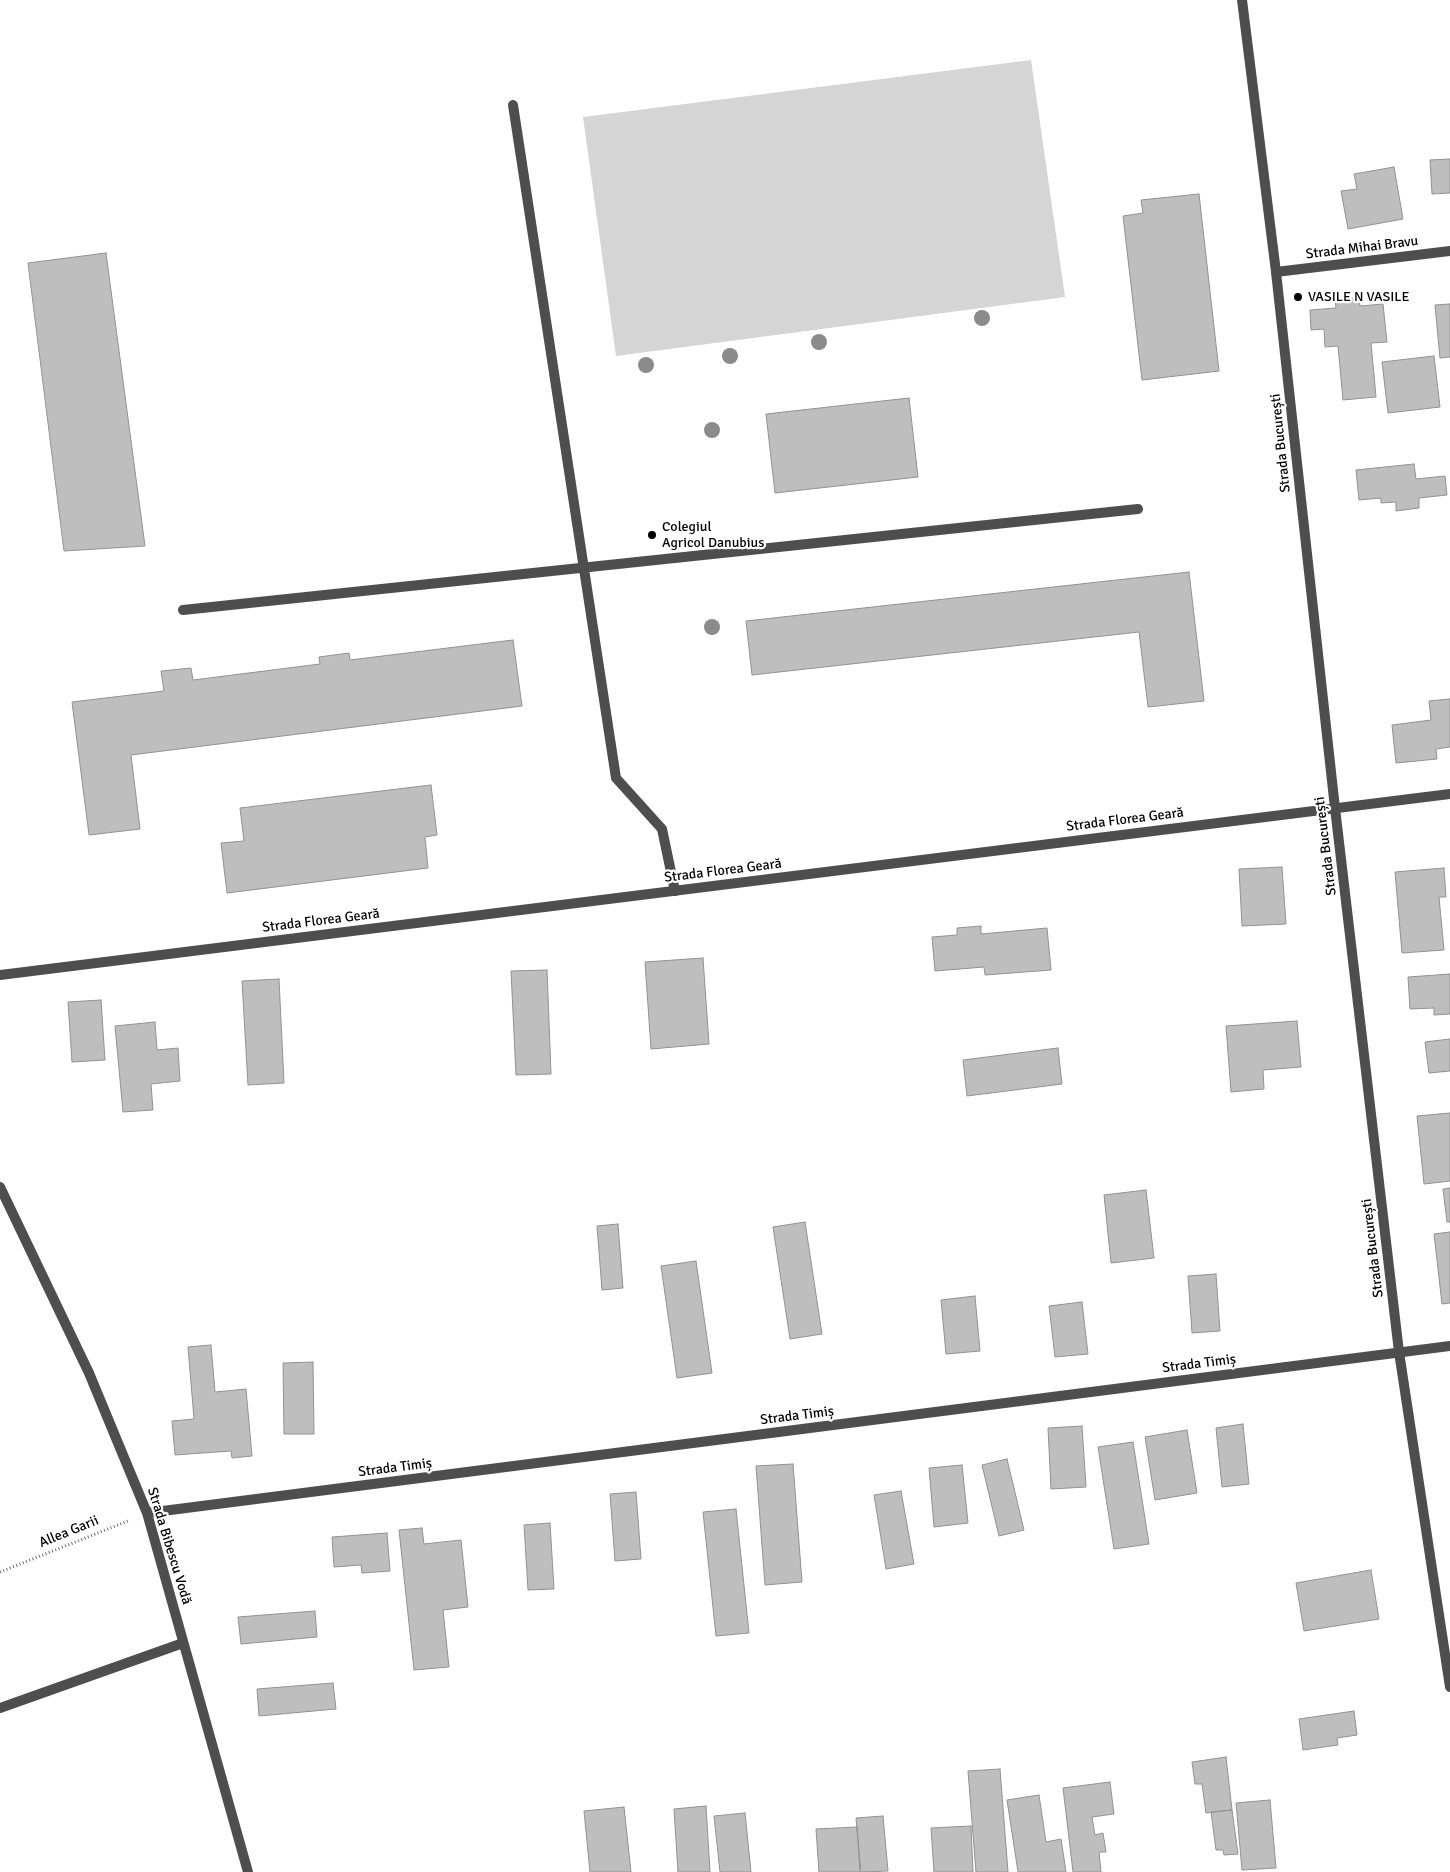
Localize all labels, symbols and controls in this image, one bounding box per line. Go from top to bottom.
street label: Strada Mihai Bravu [1305,233,1419,263]
place label: VASILE N VASILE [1308,289,1409,305]
marker: VASILE N VASILE [1292,291,1304,303]
street label: Strada București [1267,393,1295,493]
place label: Colegiul Agricol Danubius [662,519,764,552]
marker: Colegiul Agricol Danubius [646,529,658,541]
street label: Strada București [1312,796,1340,896]
street label: Strada Florea Geară [1065,804,1185,836]
street label: Strada Florea Geară [663,855,783,887]
street label: Strada Florea Geară [261,905,381,937]
street label: Strada București [1359,1198,1387,1298]
street label: Strada Timiș [1161,1351,1237,1377]
street label: Strada Timiș [759,1403,835,1429]
street label: Strada Timiș [357,1455,433,1481]
street label: Strada Bibescu Vodă [143,1485,195,1607]
street label: Allea Garii [37,1512,101,1552]

